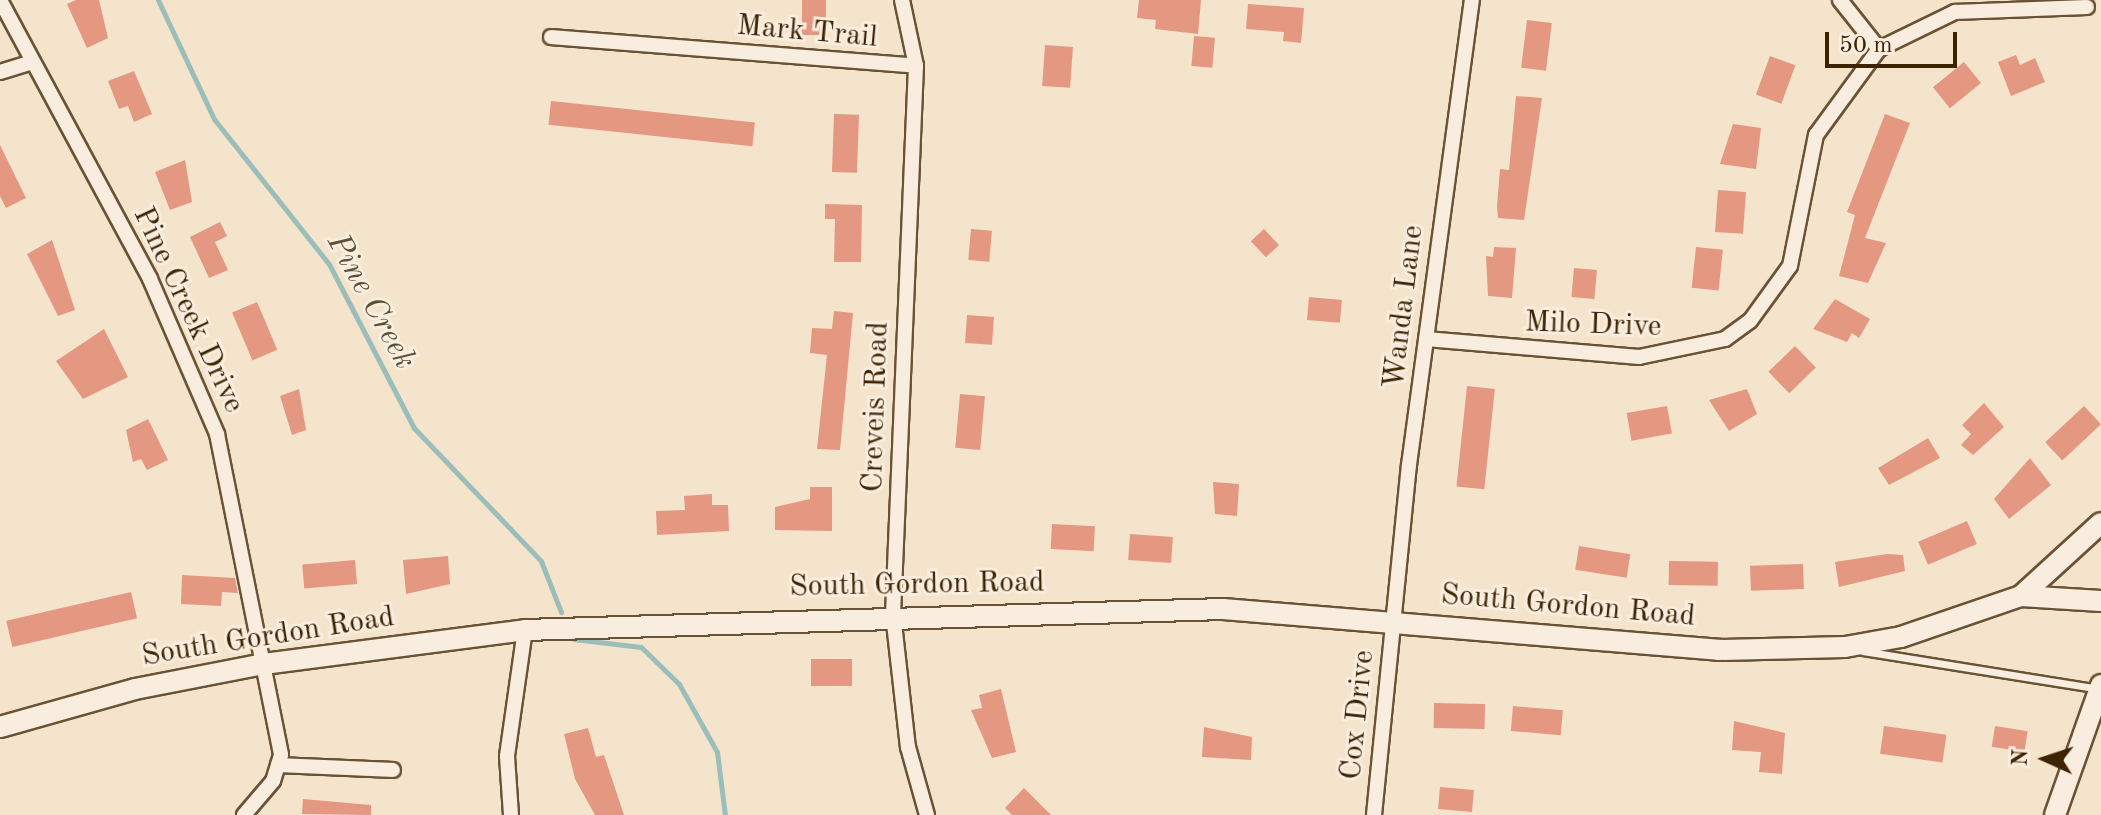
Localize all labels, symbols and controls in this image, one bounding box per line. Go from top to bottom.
street label: Mark Trail [735,8,879,56]
scale bar [1829,16,1961,66]
text: 50 m [1839,34,1893,58]
street label: Pine Creek Drive [125,201,251,419]
street label: Wanda Lane [1376,223,1432,391]
water label: Pine Creek [317,227,423,377]
street label: Milo Drive [1524,305,1662,345]
street label: Creveis Road [855,321,897,493]
street label: South Gordon Road [789,565,1045,605]
street label: South Gordon Road [1439,577,1697,635]
street label: South Gordon Road [139,599,397,675]
street label: Cox Drive [1333,648,1383,782]
north arrow [2005,719,2085,799]
text: N [2010,749,2032,767]

